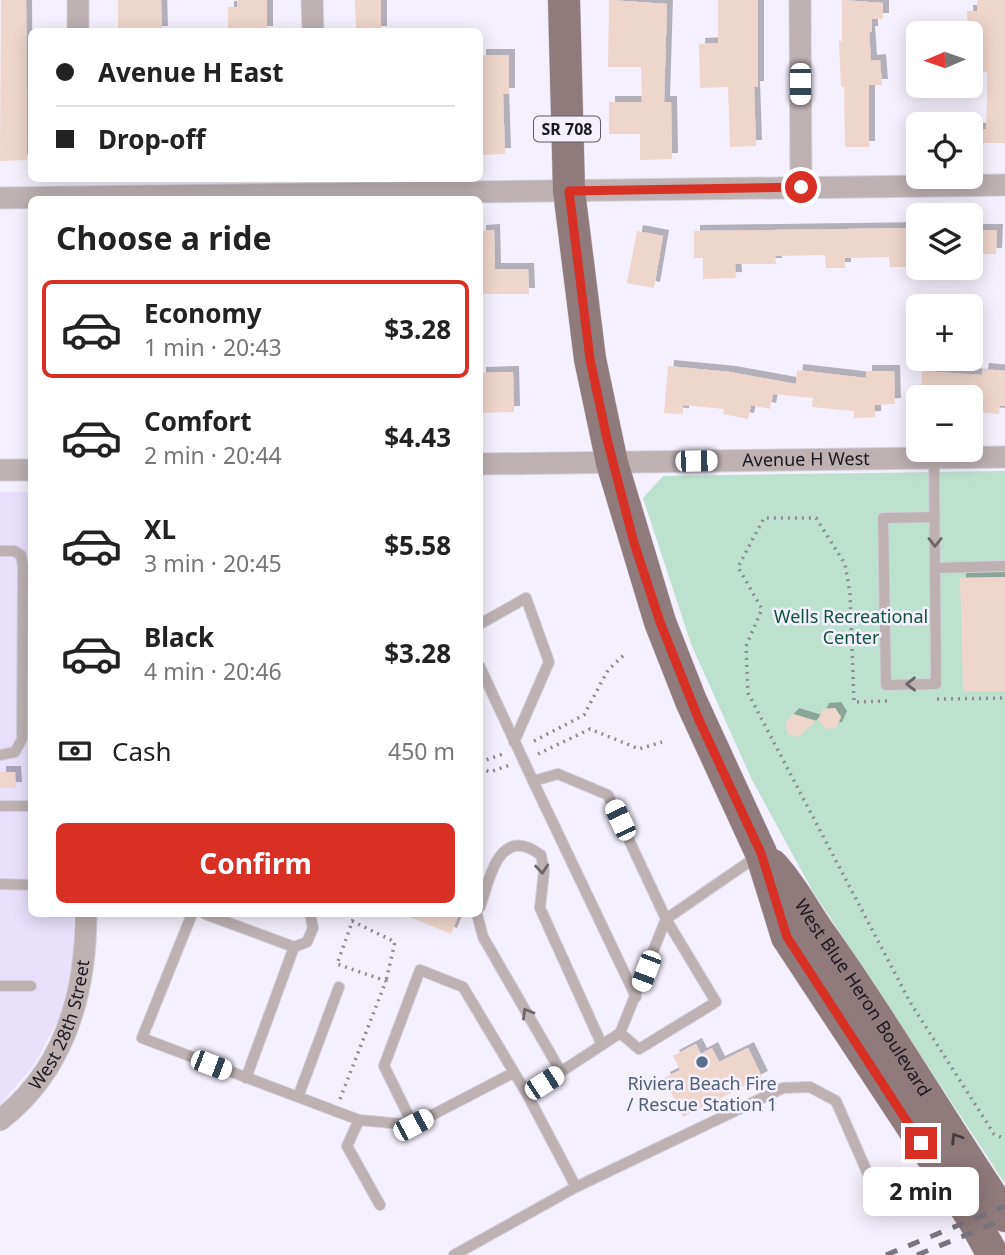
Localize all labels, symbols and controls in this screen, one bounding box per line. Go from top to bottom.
north arrow [906,21,984,98]
map controls [906,21,983,462]
text: Avenue H East [98,54,284,90]
car [790,63,811,105]
button: locate [906,112,983,189]
road number: SR 708 [534,116,600,141]
text: Drop-off [98,121,205,157]
route start [785,171,817,203]
button: layers [906,203,983,280]
text: Choose a ride [56,216,272,259]
button: + [906,294,983,371]
text: Economy [144,295,262,331]
icon: car [60,298,123,361]
text: $3.28 [384,311,451,347]
text: 1 min · 20:43 [144,331,282,363]
button: − [906,385,983,462]
text: Comfort [144,403,252,439]
icon: car [60,406,123,469]
text: $4.43 [384,419,451,455]
text: 2 min · 20:44 [144,439,282,471]
street label: Avenue H West [742,446,870,472]
car [675,450,718,472]
text: XL [144,511,176,547]
icon: car [60,514,123,577]
text: $5.58 [384,527,451,563]
one-way arrow [927,537,943,548]
text: 3 min · 20:45 [144,547,282,579]
park label: Wells Recreational Center [774,604,928,649]
text: Black [144,619,214,655]
icon: car [60,622,123,685]
text: $3.28 [384,635,451,671]
text: 4 min · 20:46 [144,655,282,687]
one-way arrow [905,677,916,692]
icon: cash [56,732,94,770]
text: Cash [112,733,172,769]
text: 450 m [388,735,455,767]
car [602,797,639,843]
button: Confirm [56,823,455,903]
one-way arrow [534,864,549,875]
street label: West Blue Heron Boulevard [790,894,937,1100]
car [629,948,664,994]
street label: West 28th Street [23,958,94,1095]
one-way arrow [522,1008,535,1020]
car [188,1048,235,1082]
marker: Riviera Beach Fire / Rescue Station 1 [694,1054,710,1070]
car [521,1063,568,1103]
place label: Riviera Beach Fire / Rescue Station 1 [627,1071,777,1116]
car [390,1106,437,1144]
route end [905,1127,937,1159]
one-way arrow [951,1132,964,1145]
callout: 2 min [863,1168,979,1216]
text: 2 min [889,1175,953,1207]

